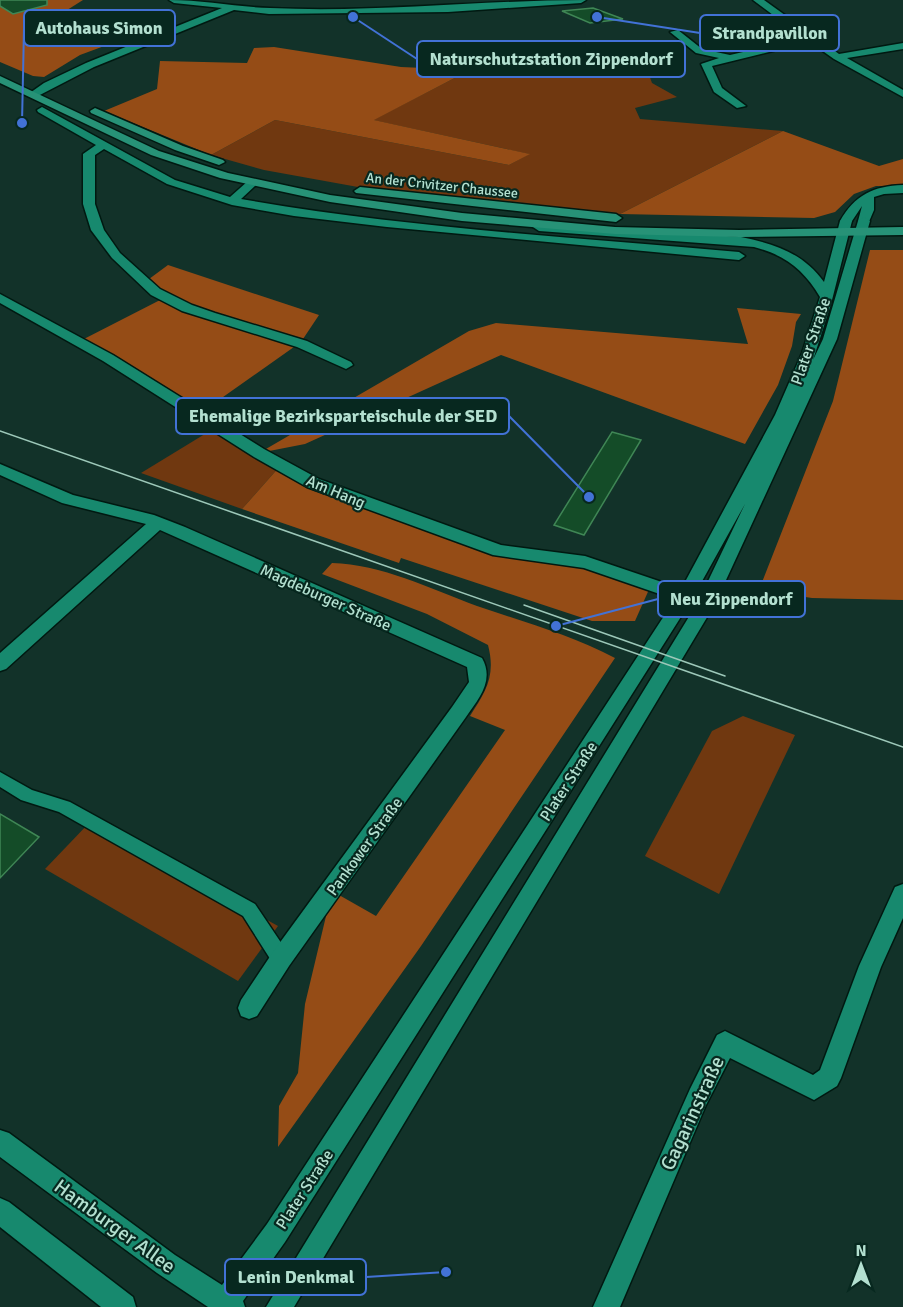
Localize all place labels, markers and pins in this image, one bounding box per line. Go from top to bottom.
callout: Autohaus Simon [24,10,175,46]
callout: Strandpavillon [700,15,839,51]
callout: Naturschutzstation Zippendorf [417,41,685,77]
callout: Ehemalige Bezirksparteischule der SED [176,398,509,434]
callout: Neu Zippendorf [658,581,805,617]
callout: Lenin Denkmal [225,1259,366,1295]

